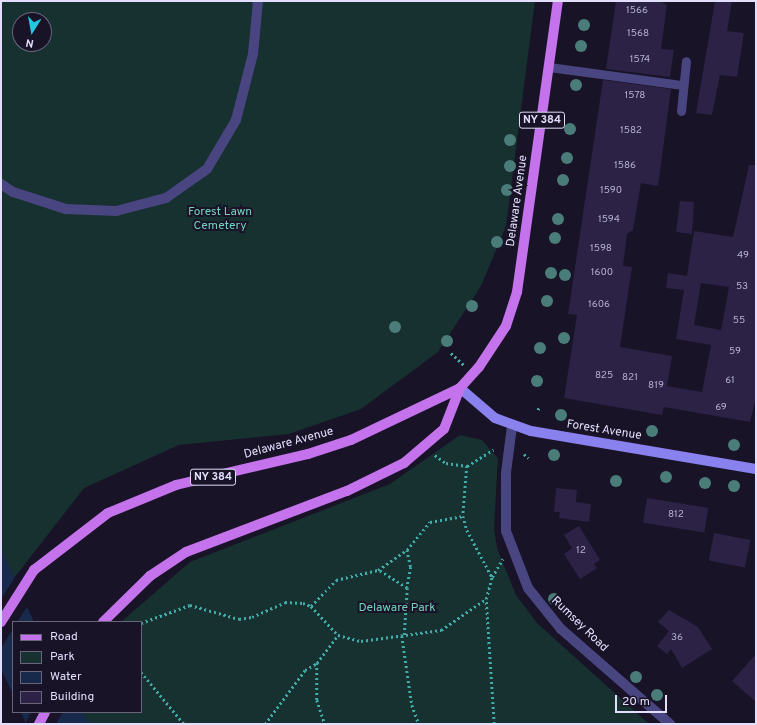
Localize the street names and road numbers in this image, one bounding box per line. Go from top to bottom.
road number: NY 384 [518,111,566,129]
street label: Delaware Avenue [504,154,532,248]
street label: Forest Avenue [565,418,643,444]
street label: Delaware Avenue [242,425,336,463]
road number: NY 384 [189,468,237,486]
street label: Rumsey Road [548,594,610,656]

